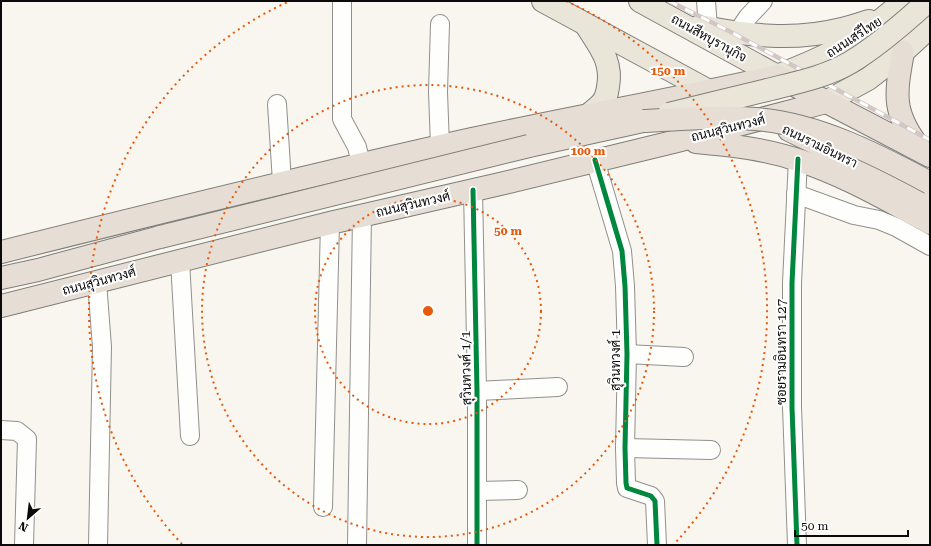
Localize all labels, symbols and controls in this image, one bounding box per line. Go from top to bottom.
street label: ถนนสีหบุรานุกิจ [668,9,750,67]
street label: ถนนเสรีไทย [822,12,885,60]
text: 150 m [651,64,686,78]
street label: ถนนสุวินทวงศ์ [689,110,767,146]
street label: ถนนรามอินทรา [780,120,860,171]
text: 100 m [571,144,606,158]
street label: ถนนสุวินทวงศ์ [374,186,452,222]
text: 50 m [494,224,522,238]
street label: ถนนสุวินทวงศ์ [60,262,138,300]
street label: ซอยรามอินทรา 127 [773,299,789,405]
centre of rings [421,304,435,318]
street label: สุวินทวงศ์ 1 [606,329,625,391]
street label: สุวินทวงศ์ 1/1 [456,330,476,406]
north arrow [8,498,48,538]
scale bar [795,512,908,538]
text: N [16,518,30,534]
text: 50 m [801,519,828,533]

